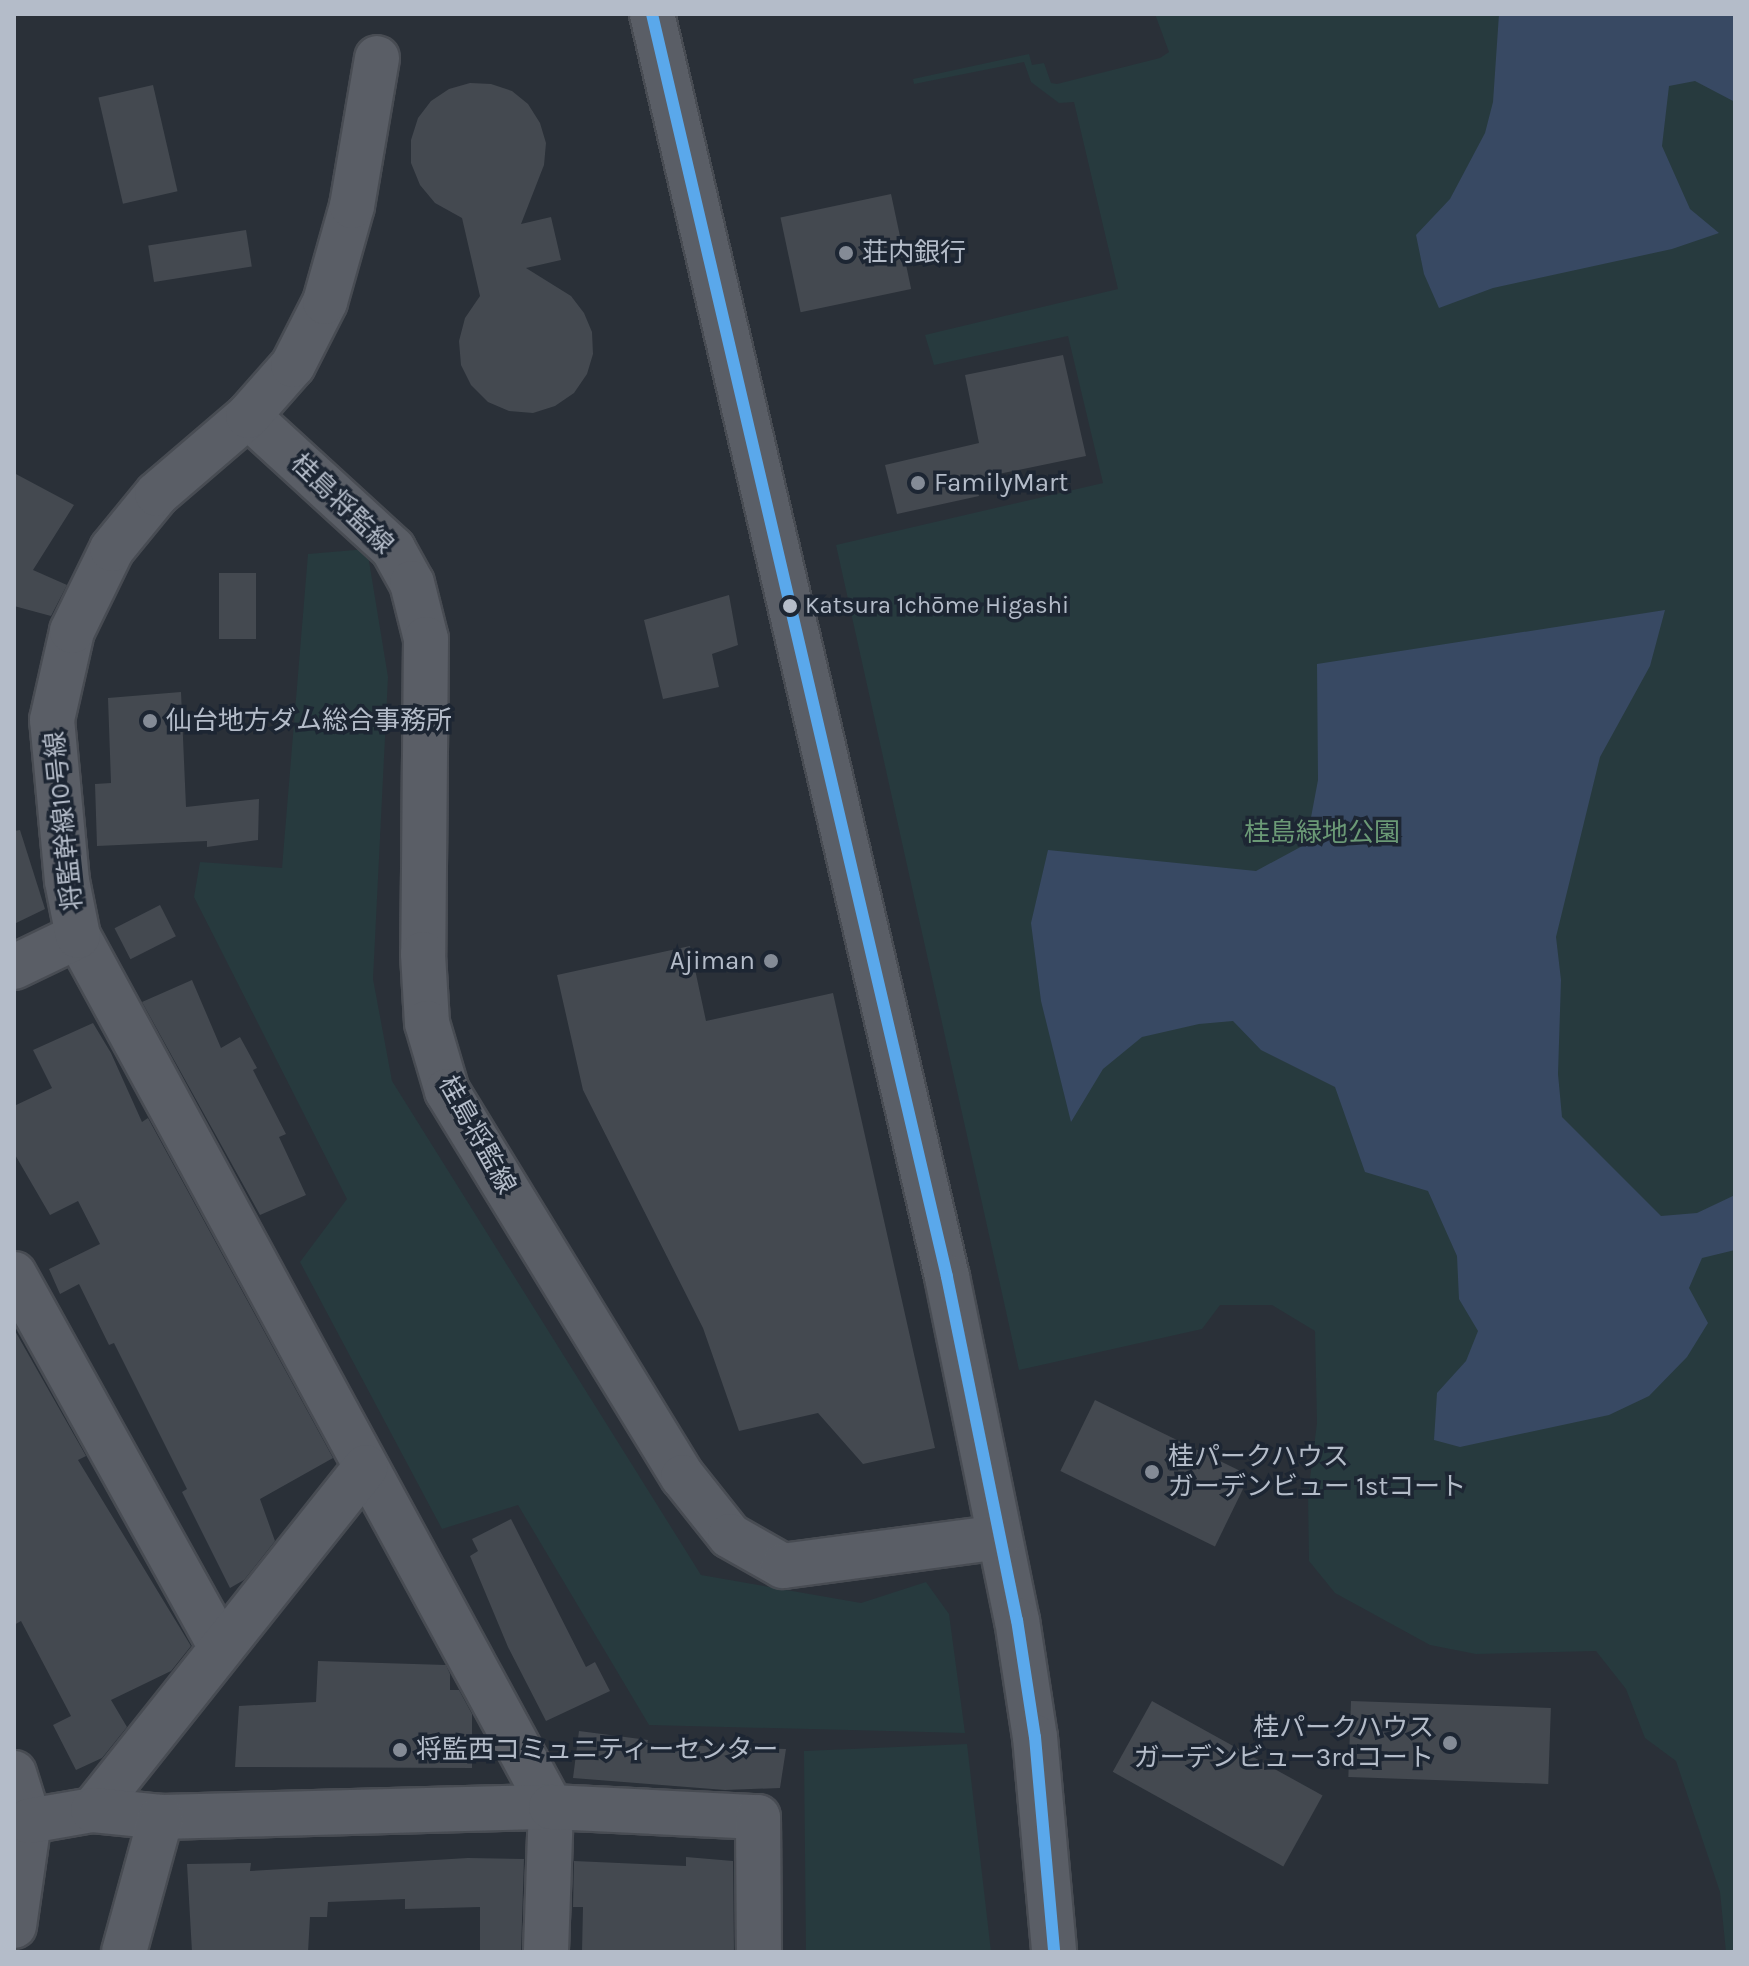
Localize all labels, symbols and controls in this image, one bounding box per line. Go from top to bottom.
place label: 荘内銀行 [862,237,966,269]
marker: 荘内銀行 [837,244,855,262]
street label: 桂島将監線 [284,448,400,560]
place label: FamilyMart [934,467,1068,499]
marker: FamilyMart [909,474,927,492]
place label: Katsura 1chōme Higashi [805,592,1069,620]
marker: Katsura 1chōme Higashi [782,598,798,614]
place label: 仙台地方ダム総合事務所 [166,705,452,737]
marker: 仙台地方ダム総合事務所 [141,712,159,730]
street label: 将監幹線10号線 [39,730,89,912]
park label: 桂島緑地公園 [1244,817,1400,849]
place label: Ajiman [670,945,755,977]
marker: Ajiman [762,952,780,970]
street label: 桂島将監線 [432,1071,522,1199]
place label: 桂パークハウス ガーデンビュー 1stコート [1168,1441,1466,1502]
marker: 桂パークハウス ガーデンビュー 1stコート [1143,1463,1161,1481]
place label: 桂パークハウス ガーデンビュー3rdコート [1134,1712,1434,1774]
place label: 将監西コミュニティーセンター [416,1734,780,1766]
marker: 桂パークハウス ガーデンビュー3rdコート [1441,1734,1459,1752]
marker: 将監西コミュニティーセンター [391,1741,409,1759]

